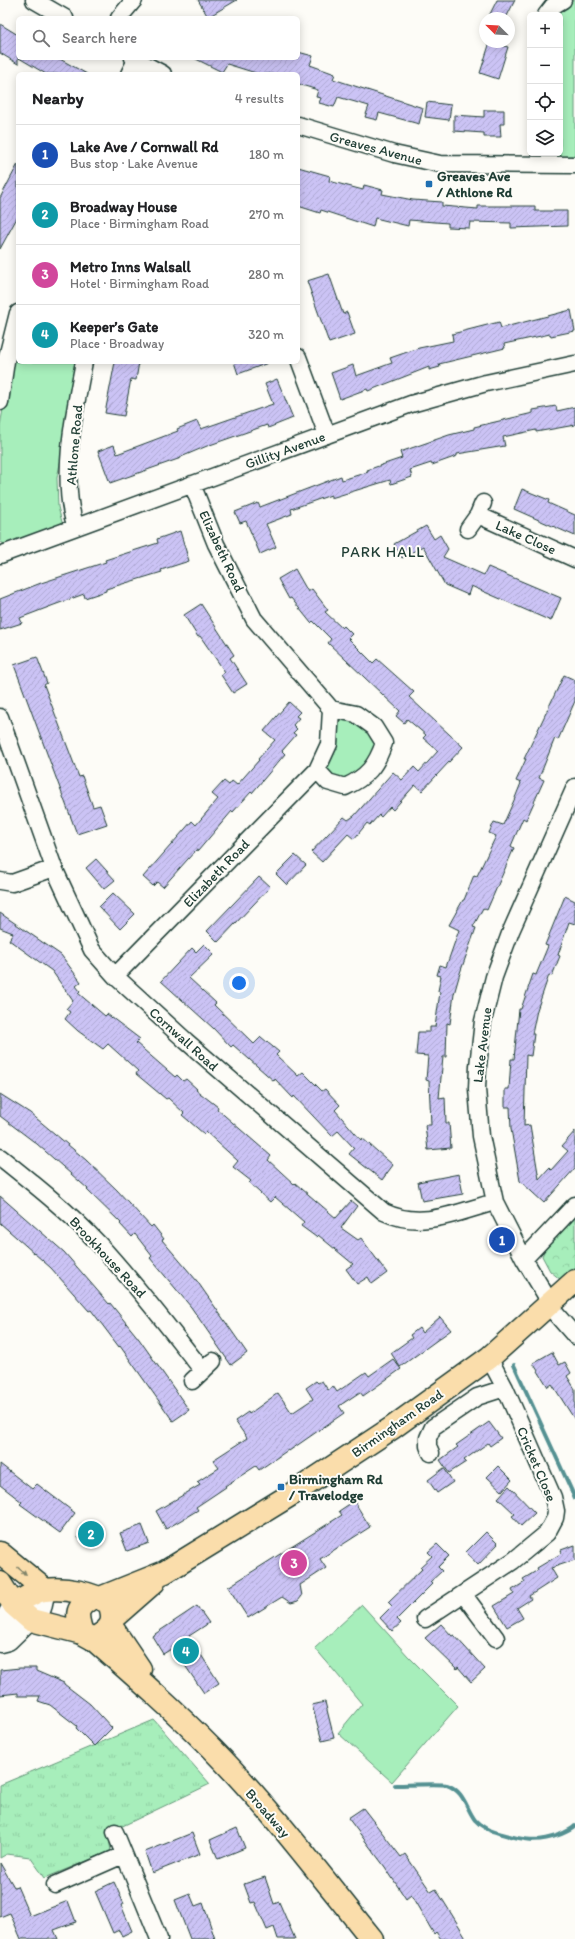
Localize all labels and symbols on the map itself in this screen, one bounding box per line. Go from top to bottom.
north arrow [479,12,515,48]
street label: Greaves Avenue [328,128,424,169]
place label: Greaves Ave / Athlone Rd [436,168,513,201]
marker: Greaves Ave / Athlone Rd [424,179,434,189]
street label: Athlone Road [63,404,87,486]
street label: Gillity Avenue [243,428,328,473]
street label: Elizabeth Road [195,508,248,595]
street label: Lake Close [493,517,559,558]
district label: PARK HALL [341,543,425,561]
street label: Elizabeth Road [180,835,253,911]
your location [229,973,249,993]
street label: Cornwall Road [146,1004,222,1075]
street label: Lake Avenue [469,1006,496,1084]
street label: Brookhouse Road [66,1213,150,1302]
pin: 1 [489,1225,515,1255]
street label: Birmingham Road [348,1385,446,1461]
street label: Cricket Close [513,1424,560,1505]
place label: Birmingham Rd / Travelodge [288,1471,383,1504]
marker: Birmingham Rd / Travelodge [276,1482,286,1492]
pin: 2 [78,1519,104,1549]
pin: 3 [281,1548,307,1578]
one-way arrow [17,1567,28,1576]
pin: 4 [173,1636,199,1666]
street label: Broadway [242,1785,294,1842]

